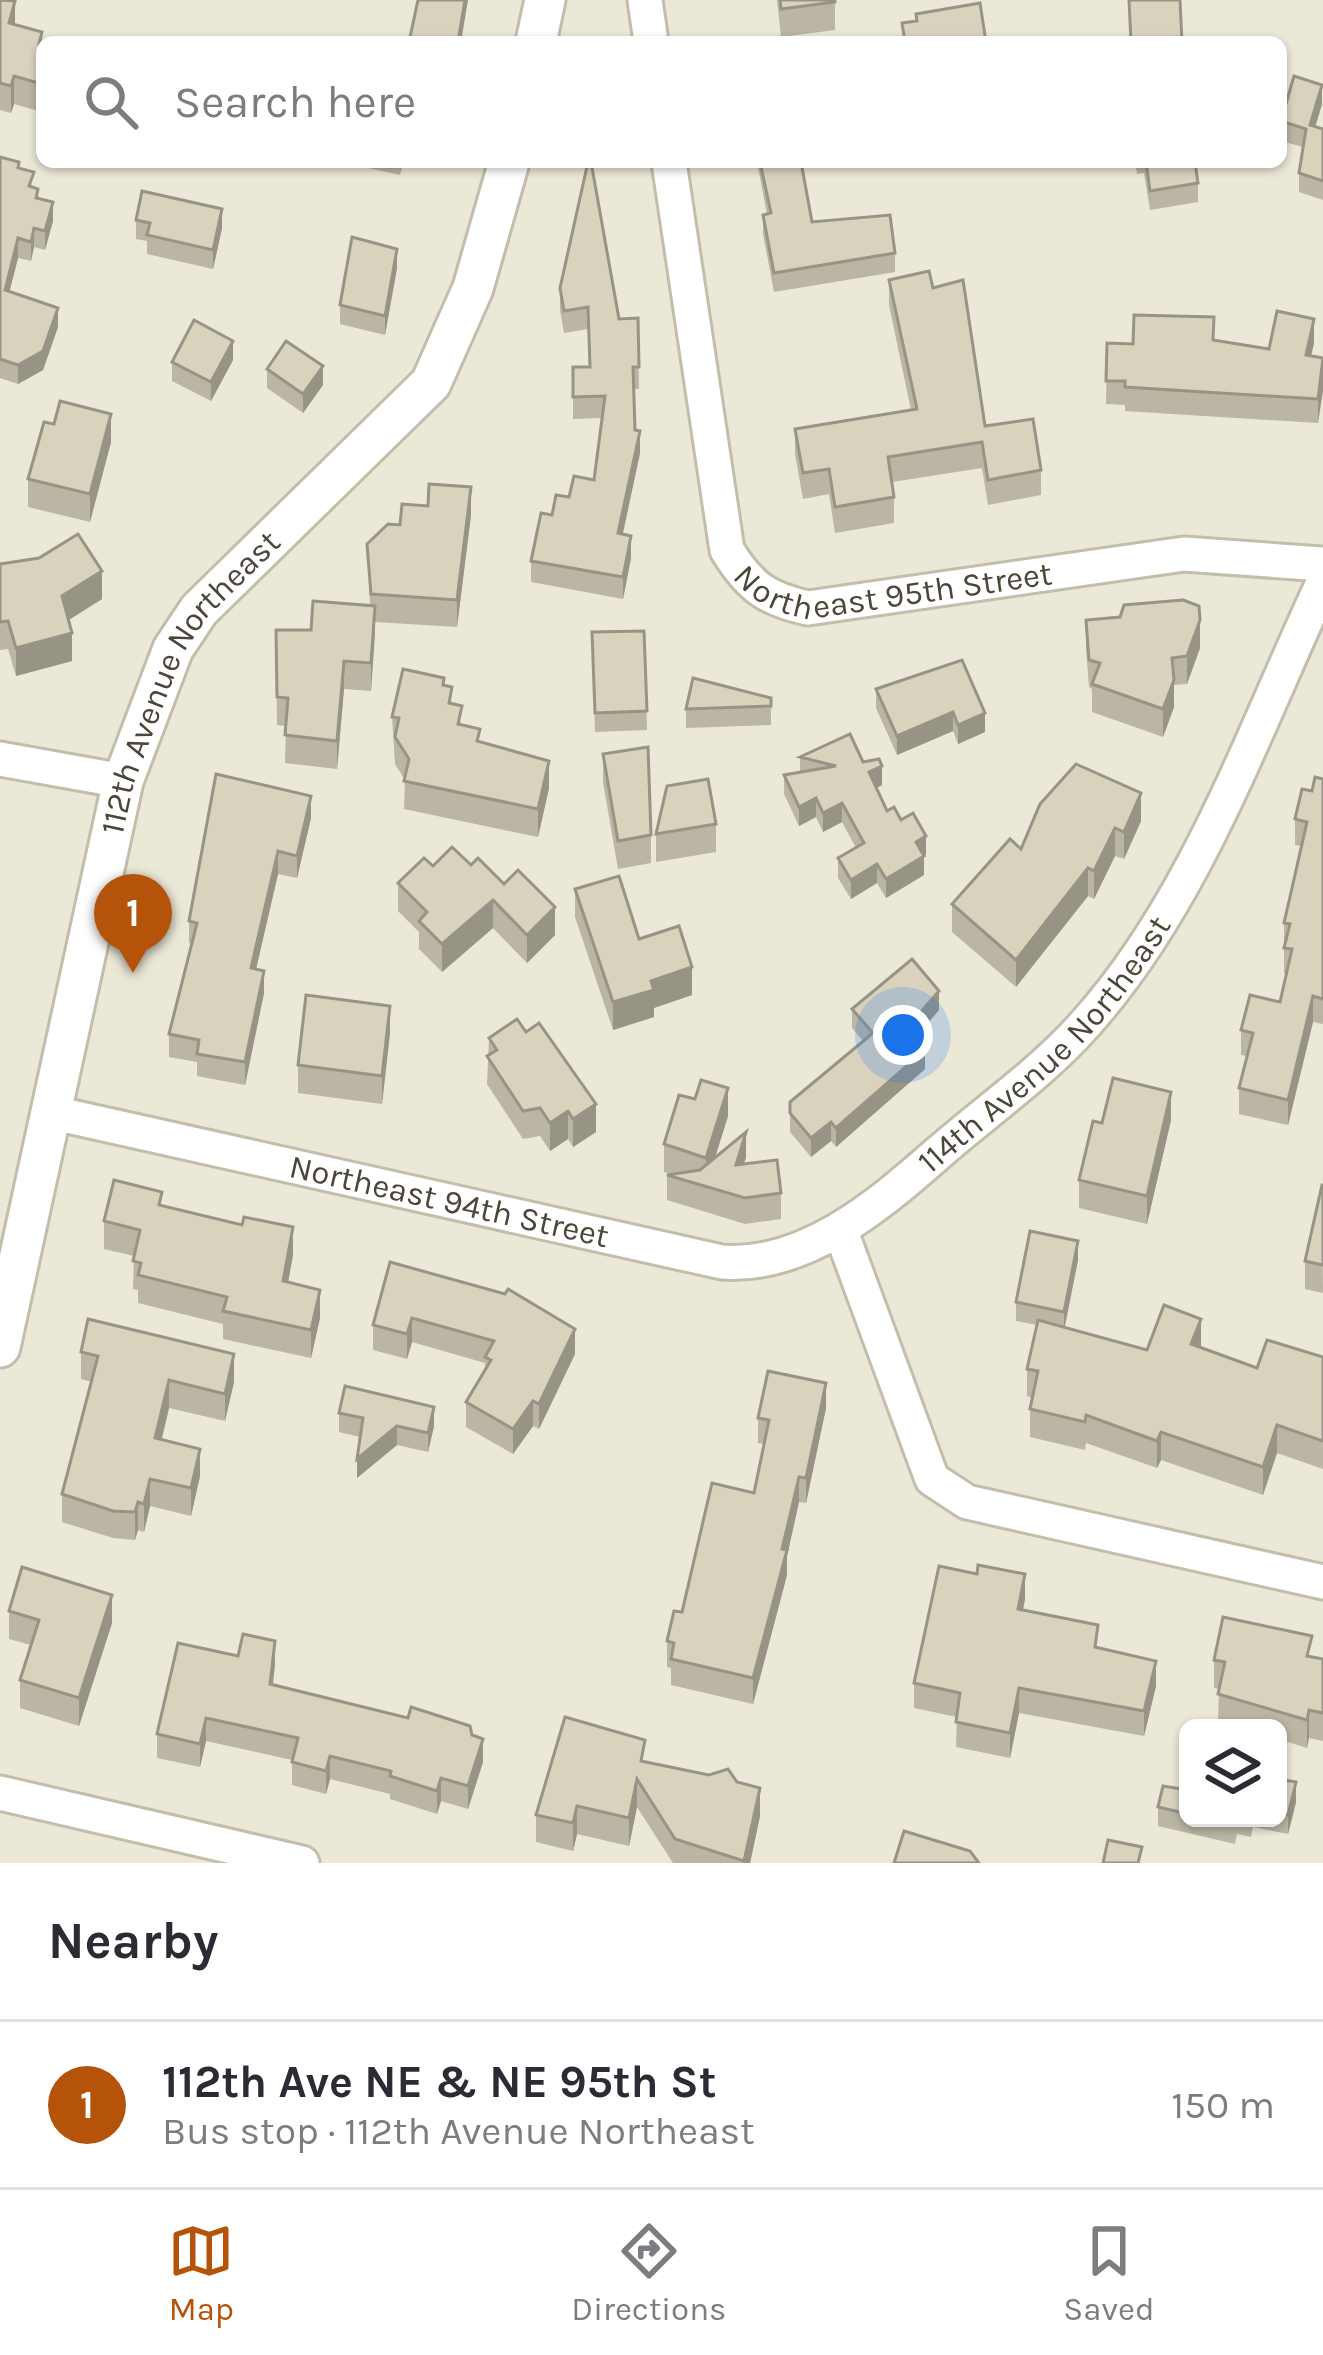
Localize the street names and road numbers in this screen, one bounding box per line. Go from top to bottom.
street label: 112th Avenue Northeast [93,523,288,838]
street label: Northeast 95th Street [735,538,1063,588]
street label: 114th Avenue Northeast [910,909,1178,1181]
street label: Northeast 94th Street [286,1147,613,1255]

